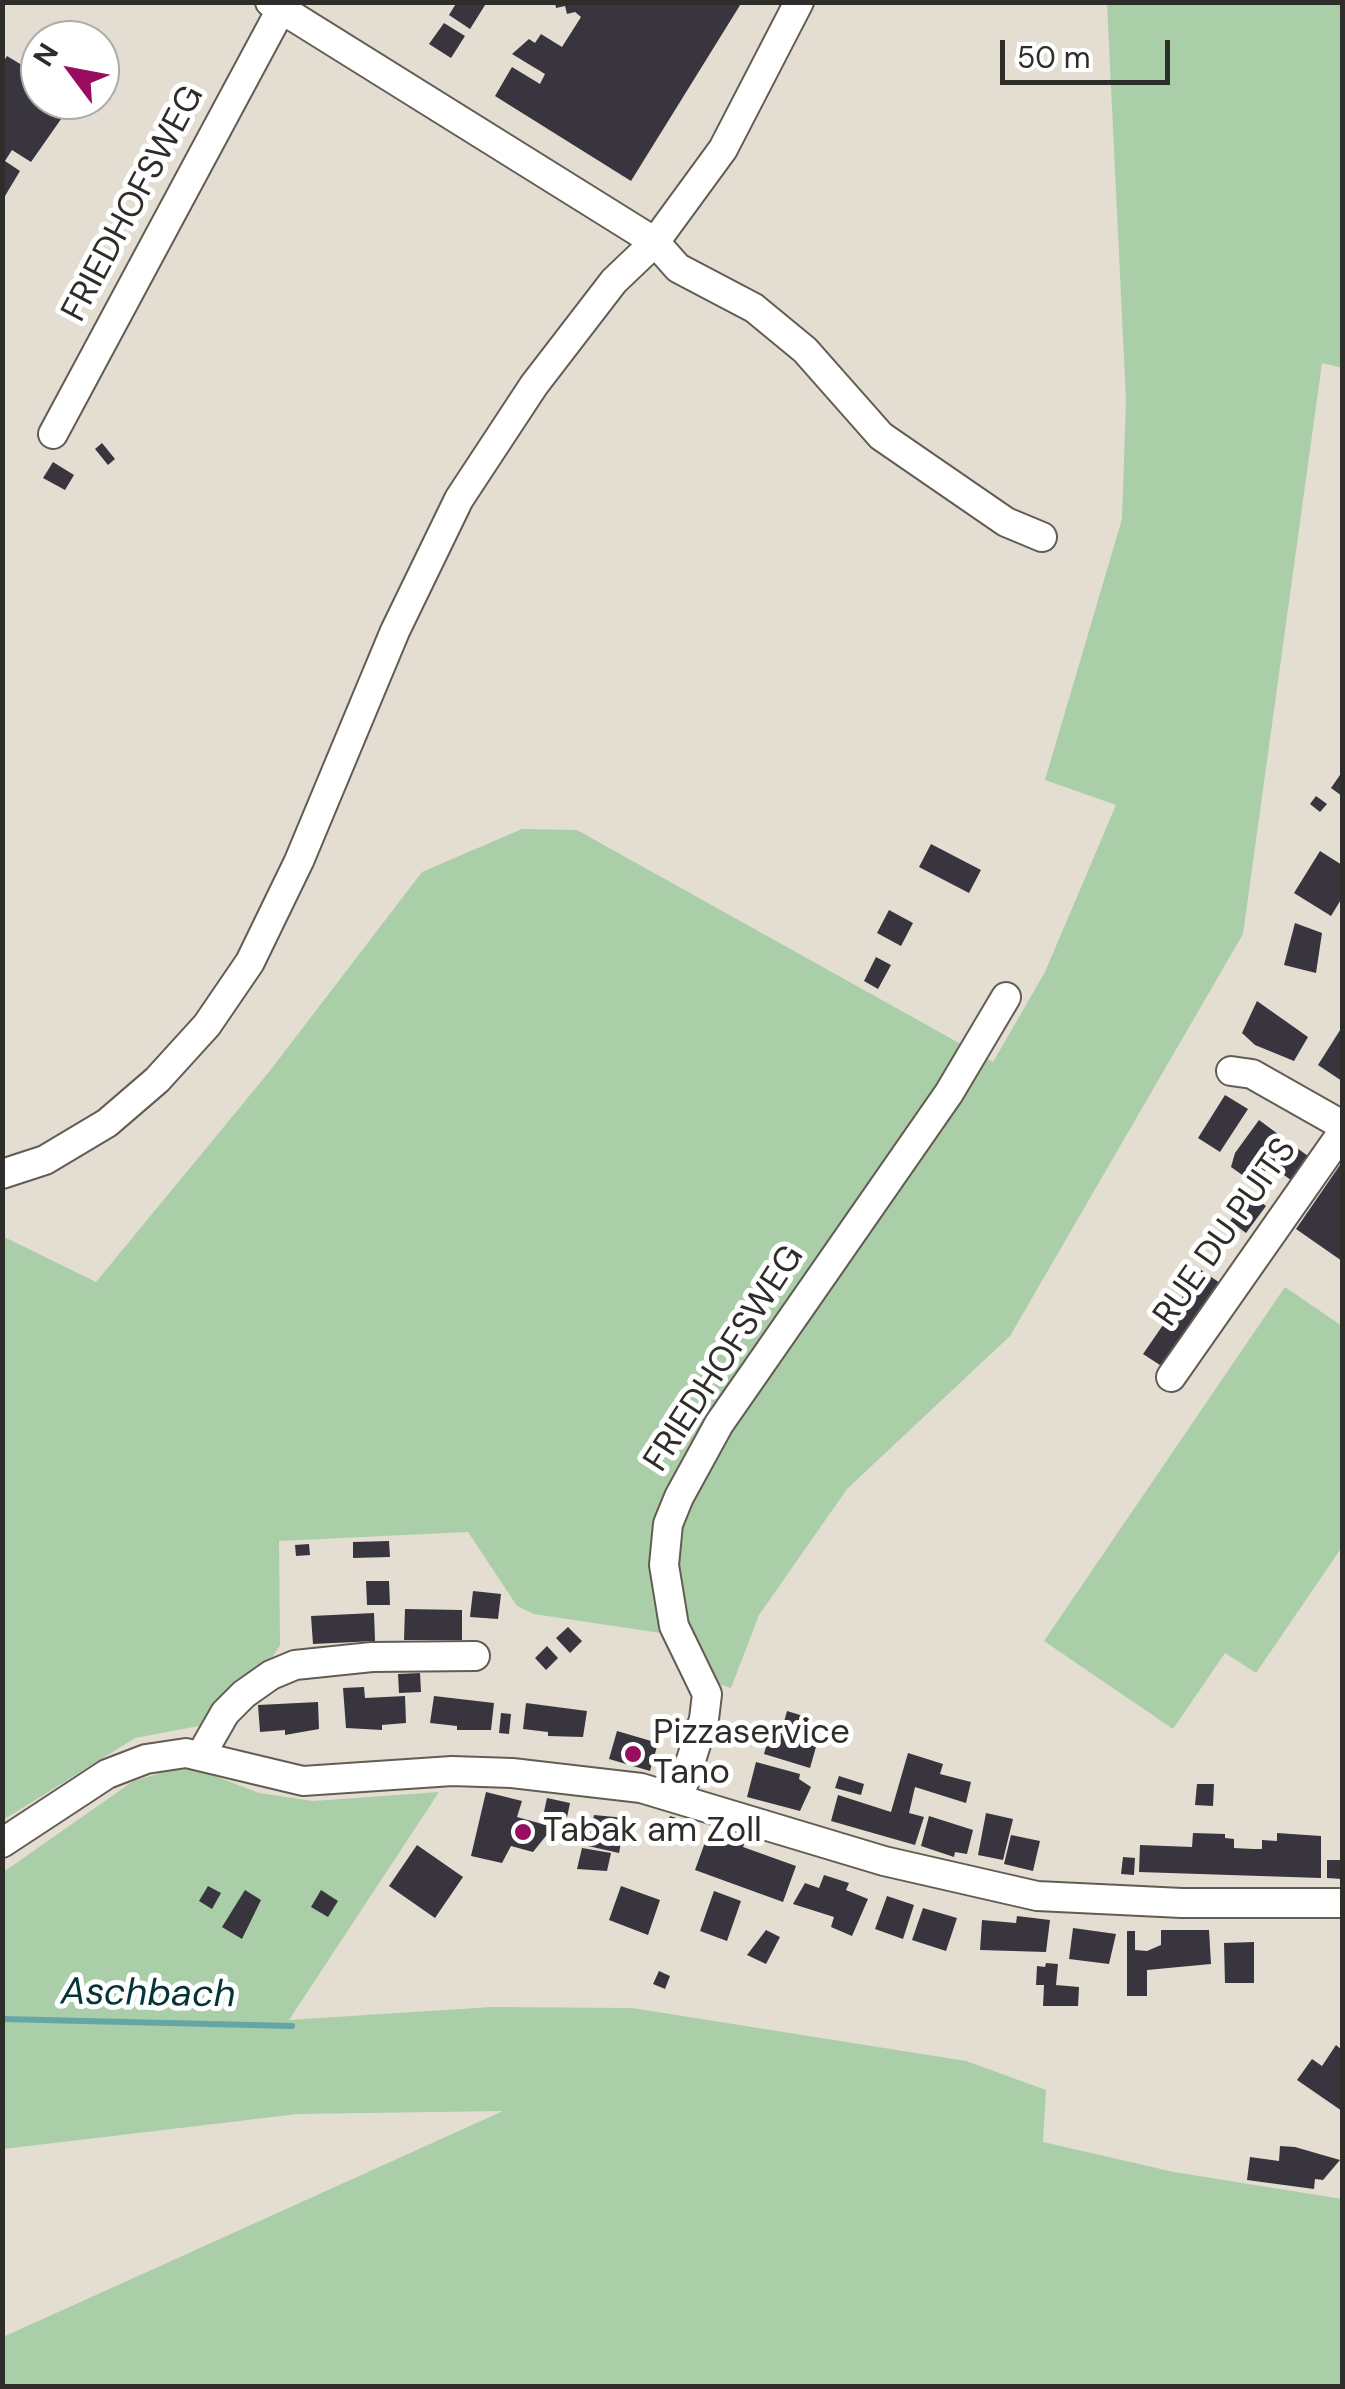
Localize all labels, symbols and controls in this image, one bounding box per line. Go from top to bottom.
north arrow [20,20,120,120]
scale bar [1005,20,1175,82]
text: N [25,36,67,73]
text: 50 m [1017,38,1091,77]
street label: FRIEDHOFSWEG [54,79,214,329]
street label: RUE DU PUITS [1146,1131,1306,1335]
street label: FRIEDHOFSWEG [636,1238,814,1480]
place label: Pizzaservice Tano [653,1713,850,1795]
marker: Pizzaservice Tano [622,1743,644,1765]
place label: Tabak am Zoll [543,1811,762,1853]
marker: Tabak am Zoll [512,1821,534,1843]
water label: Aschbach [60,1971,236,2019]

